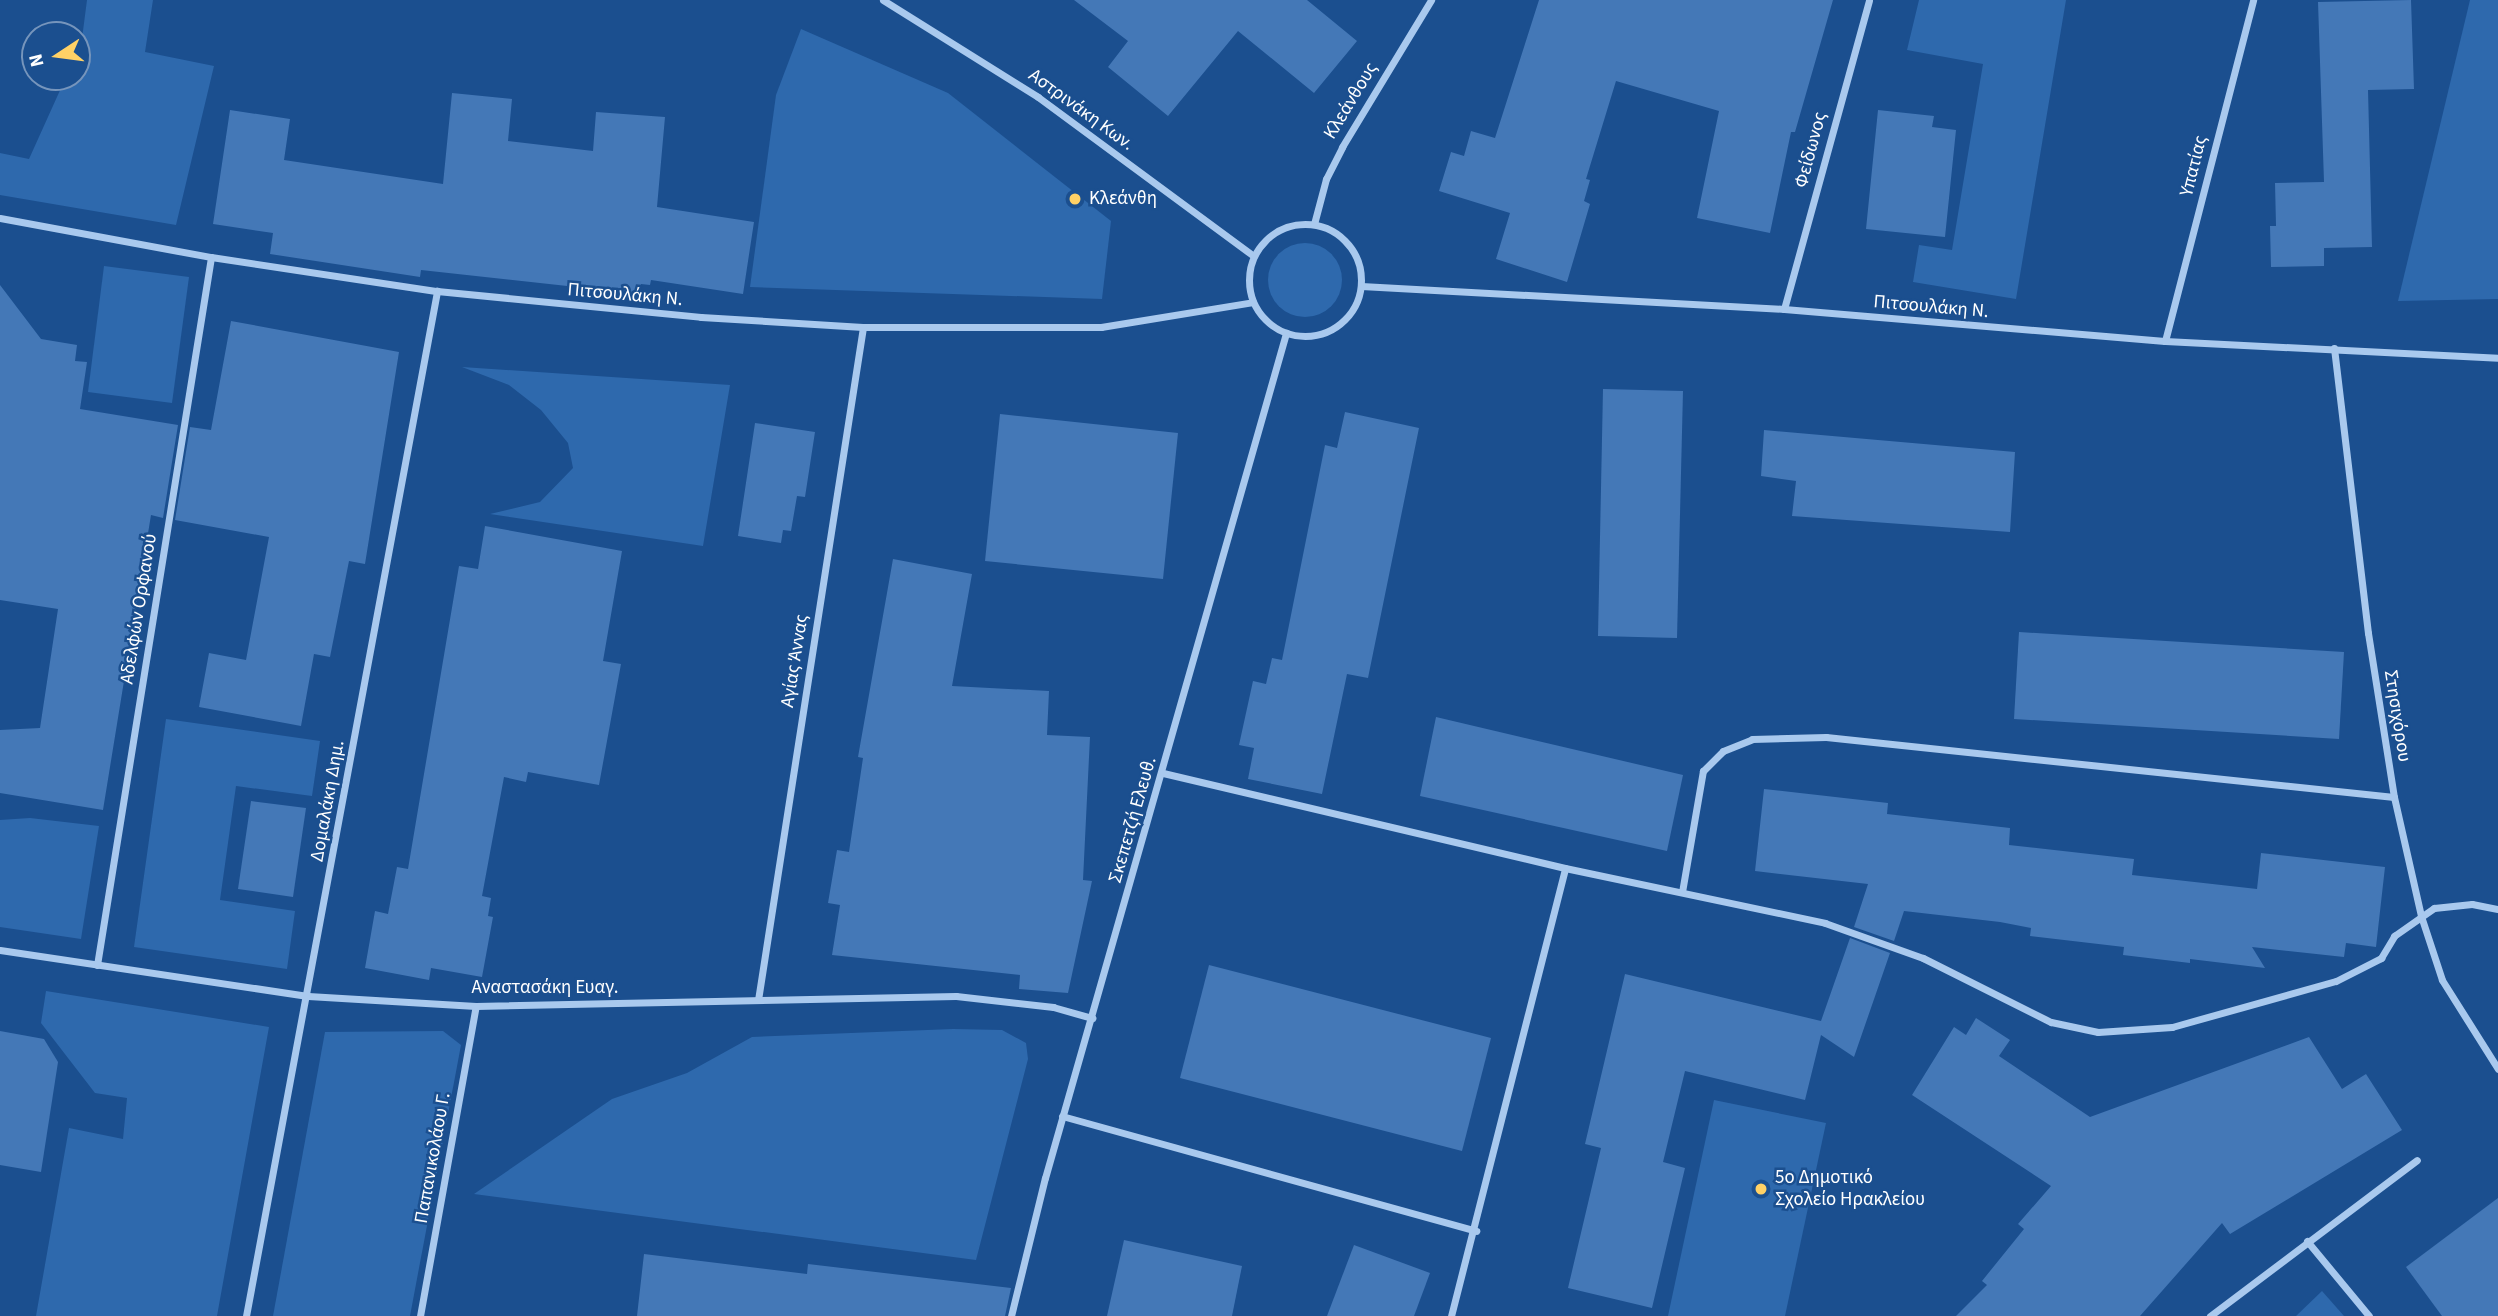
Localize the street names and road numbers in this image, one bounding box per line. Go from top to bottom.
street label: Κλεάνθους [1319,58,1383,144]
street label: Αστρινάκη Κων. [1024,64,1138,156]
street label: Φείδωνος [1790,110,1832,190]
street label: Υπατίας [2175,133,2213,199]
street label: Πιτσουλάκη Ν. [566,279,684,311]
street label: Πιτσουλάκη Ν. [1872,291,1990,323]
street label: Αδελφών Ορφανού [116,532,162,686]
street label: Αγίας Άννας [776,613,814,709]
street label: Στησιχόρου [2378,668,2416,764]
street label: Δομαλάκη Δημ. [306,738,350,864]
street label: Σκεπετζή Ελευθ. [1104,754,1162,886]
street label: Αναστασάκη Ευαγ. [471,977,619,999]
street label: Παπανικολάου Γ. [410,1091,456,1225]

